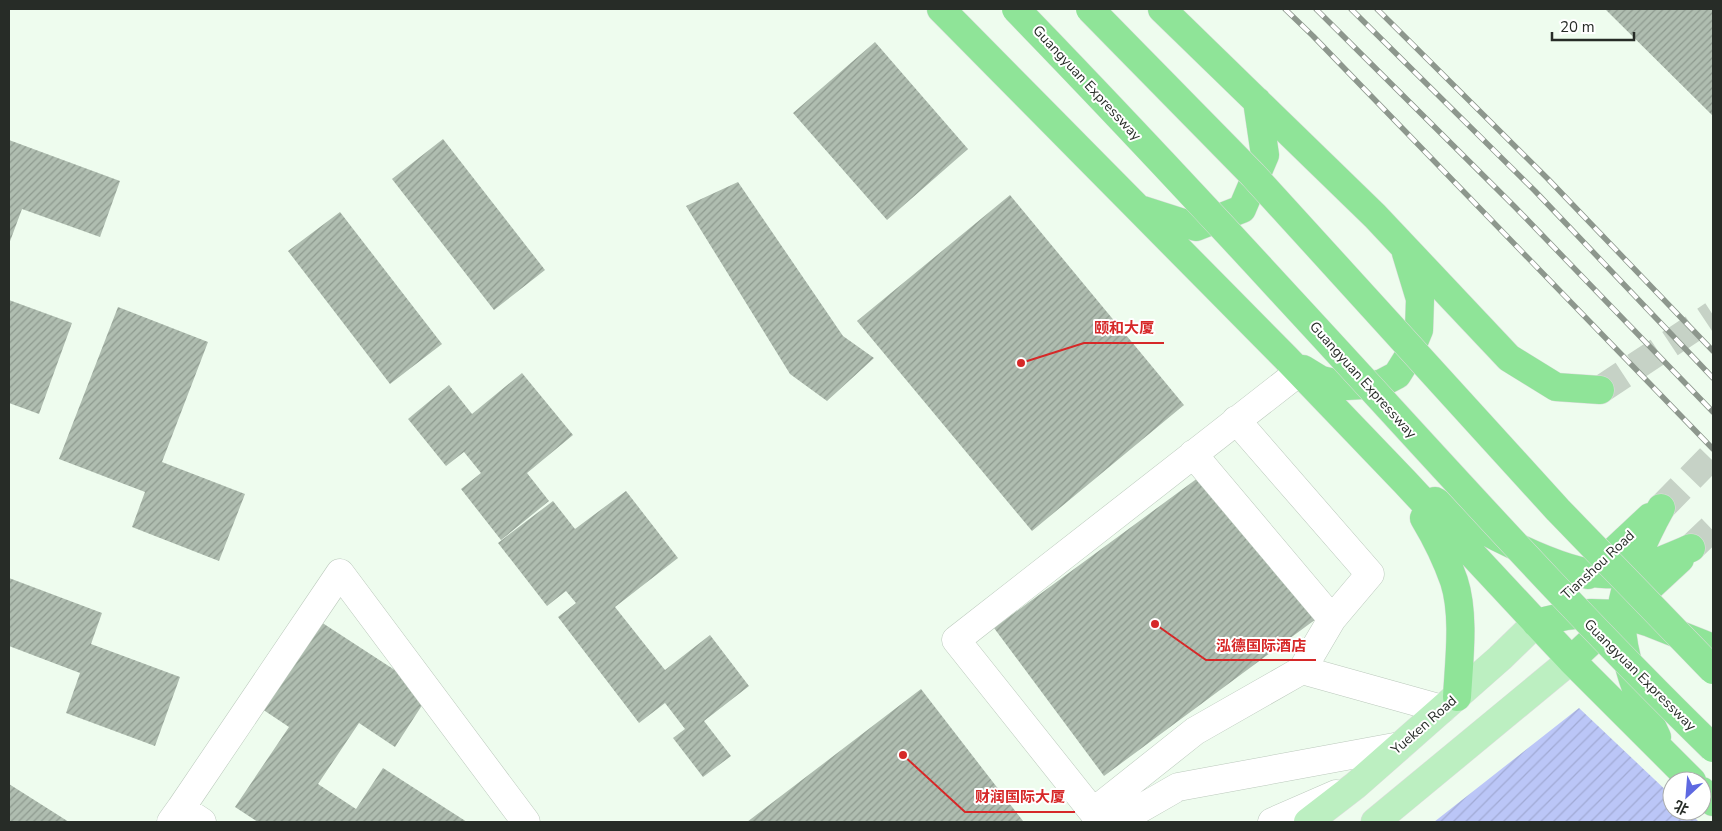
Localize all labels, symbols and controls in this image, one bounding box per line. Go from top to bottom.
scale bar [1552,10,1634,42]
text: 20 m [1560,17,1595,37]
street label: Guangyuan Expressway [1029,21,1146,145]
callout: 颐和大厦 [1084,313,1164,343]
street label: Guangyuan Expressway [1305,317,1421,443]
text: 颐和大厦 [1094,318,1154,338]
street label: Tianshou Road [1557,526,1639,604]
street label: Guangyuan Expressway [1580,615,1701,736]
callout: 泓德国际酒店 [1206,630,1316,660]
text: 泓德国际酒店 [1216,636,1306,656]
street label: Yueken Road [1386,691,1461,759]
north arrow [1662,771,1712,821]
callout: 财润国际大厦 [965,782,1075,812]
text: 财润国际大厦 [975,787,1065,807]
text: 北 [1671,796,1692,819]

